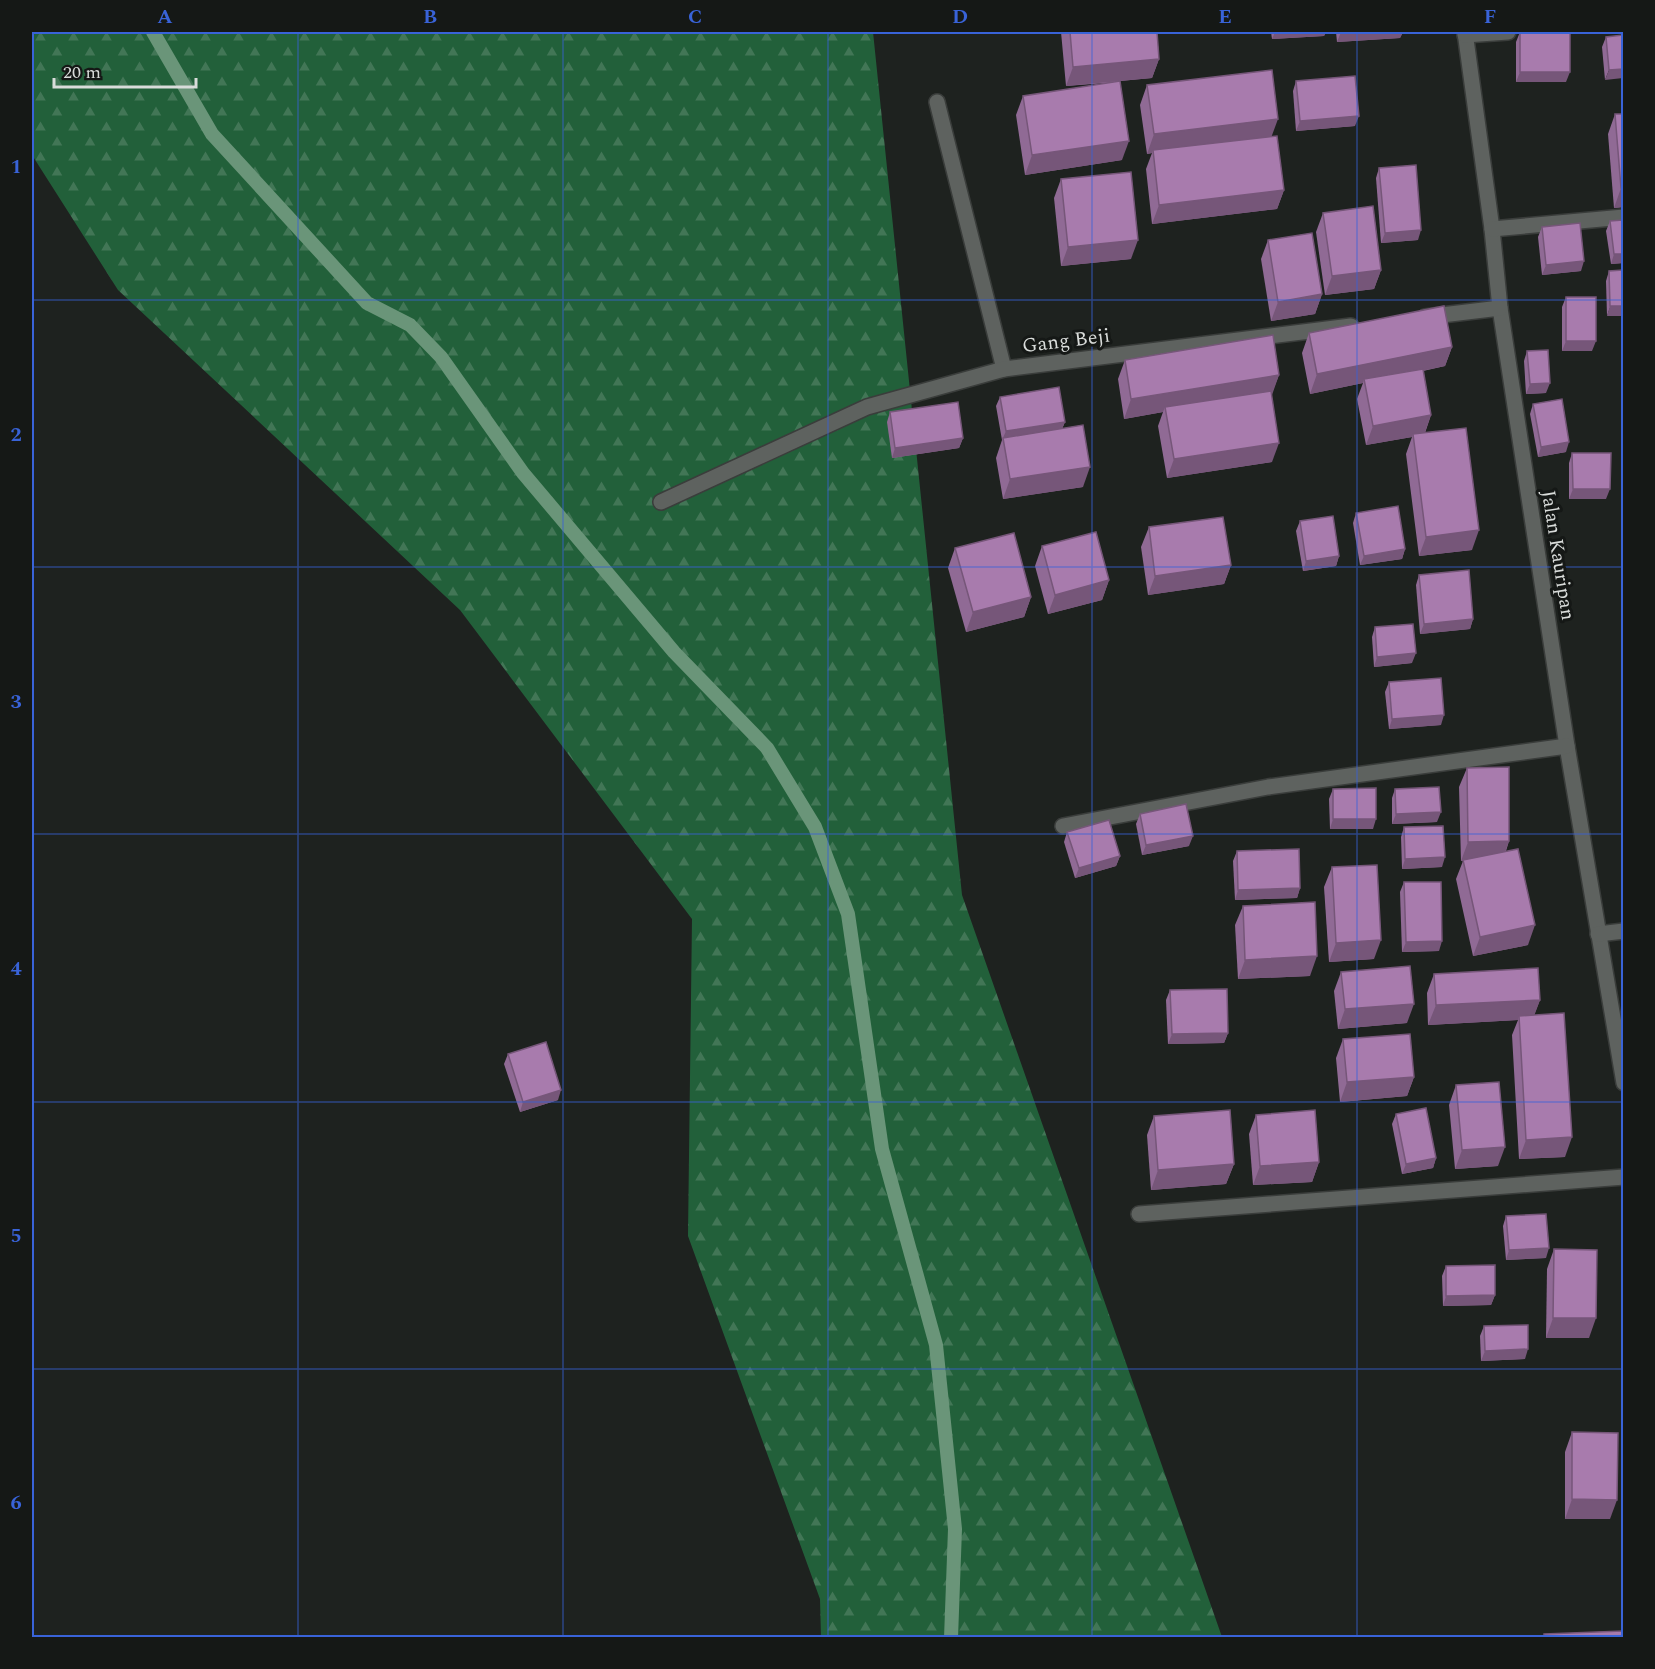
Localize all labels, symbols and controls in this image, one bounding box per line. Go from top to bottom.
text: A [157,2,173,32]
text: B [423,2,437,32]
text: C [688,2,702,32]
text: D [952,2,968,32]
text: E [1218,2,1232,32]
text: F [1484,2,1496,32]
scale bar [54,51,196,89]
text: 20 m [63,59,101,86]
text: 1 [10,152,22,182]
street label: Gang Beji [1021,321,1112,361]
text: 2 [10,420,22,450]
street label: Jalan Kauripan [1533,488,1583,622]
text: 3 [10,687,22,717]
text: 4 [10,954,22,984]
text: 5 [10,1221,22,1251]
text: 6 [10,1488,22,1518]

